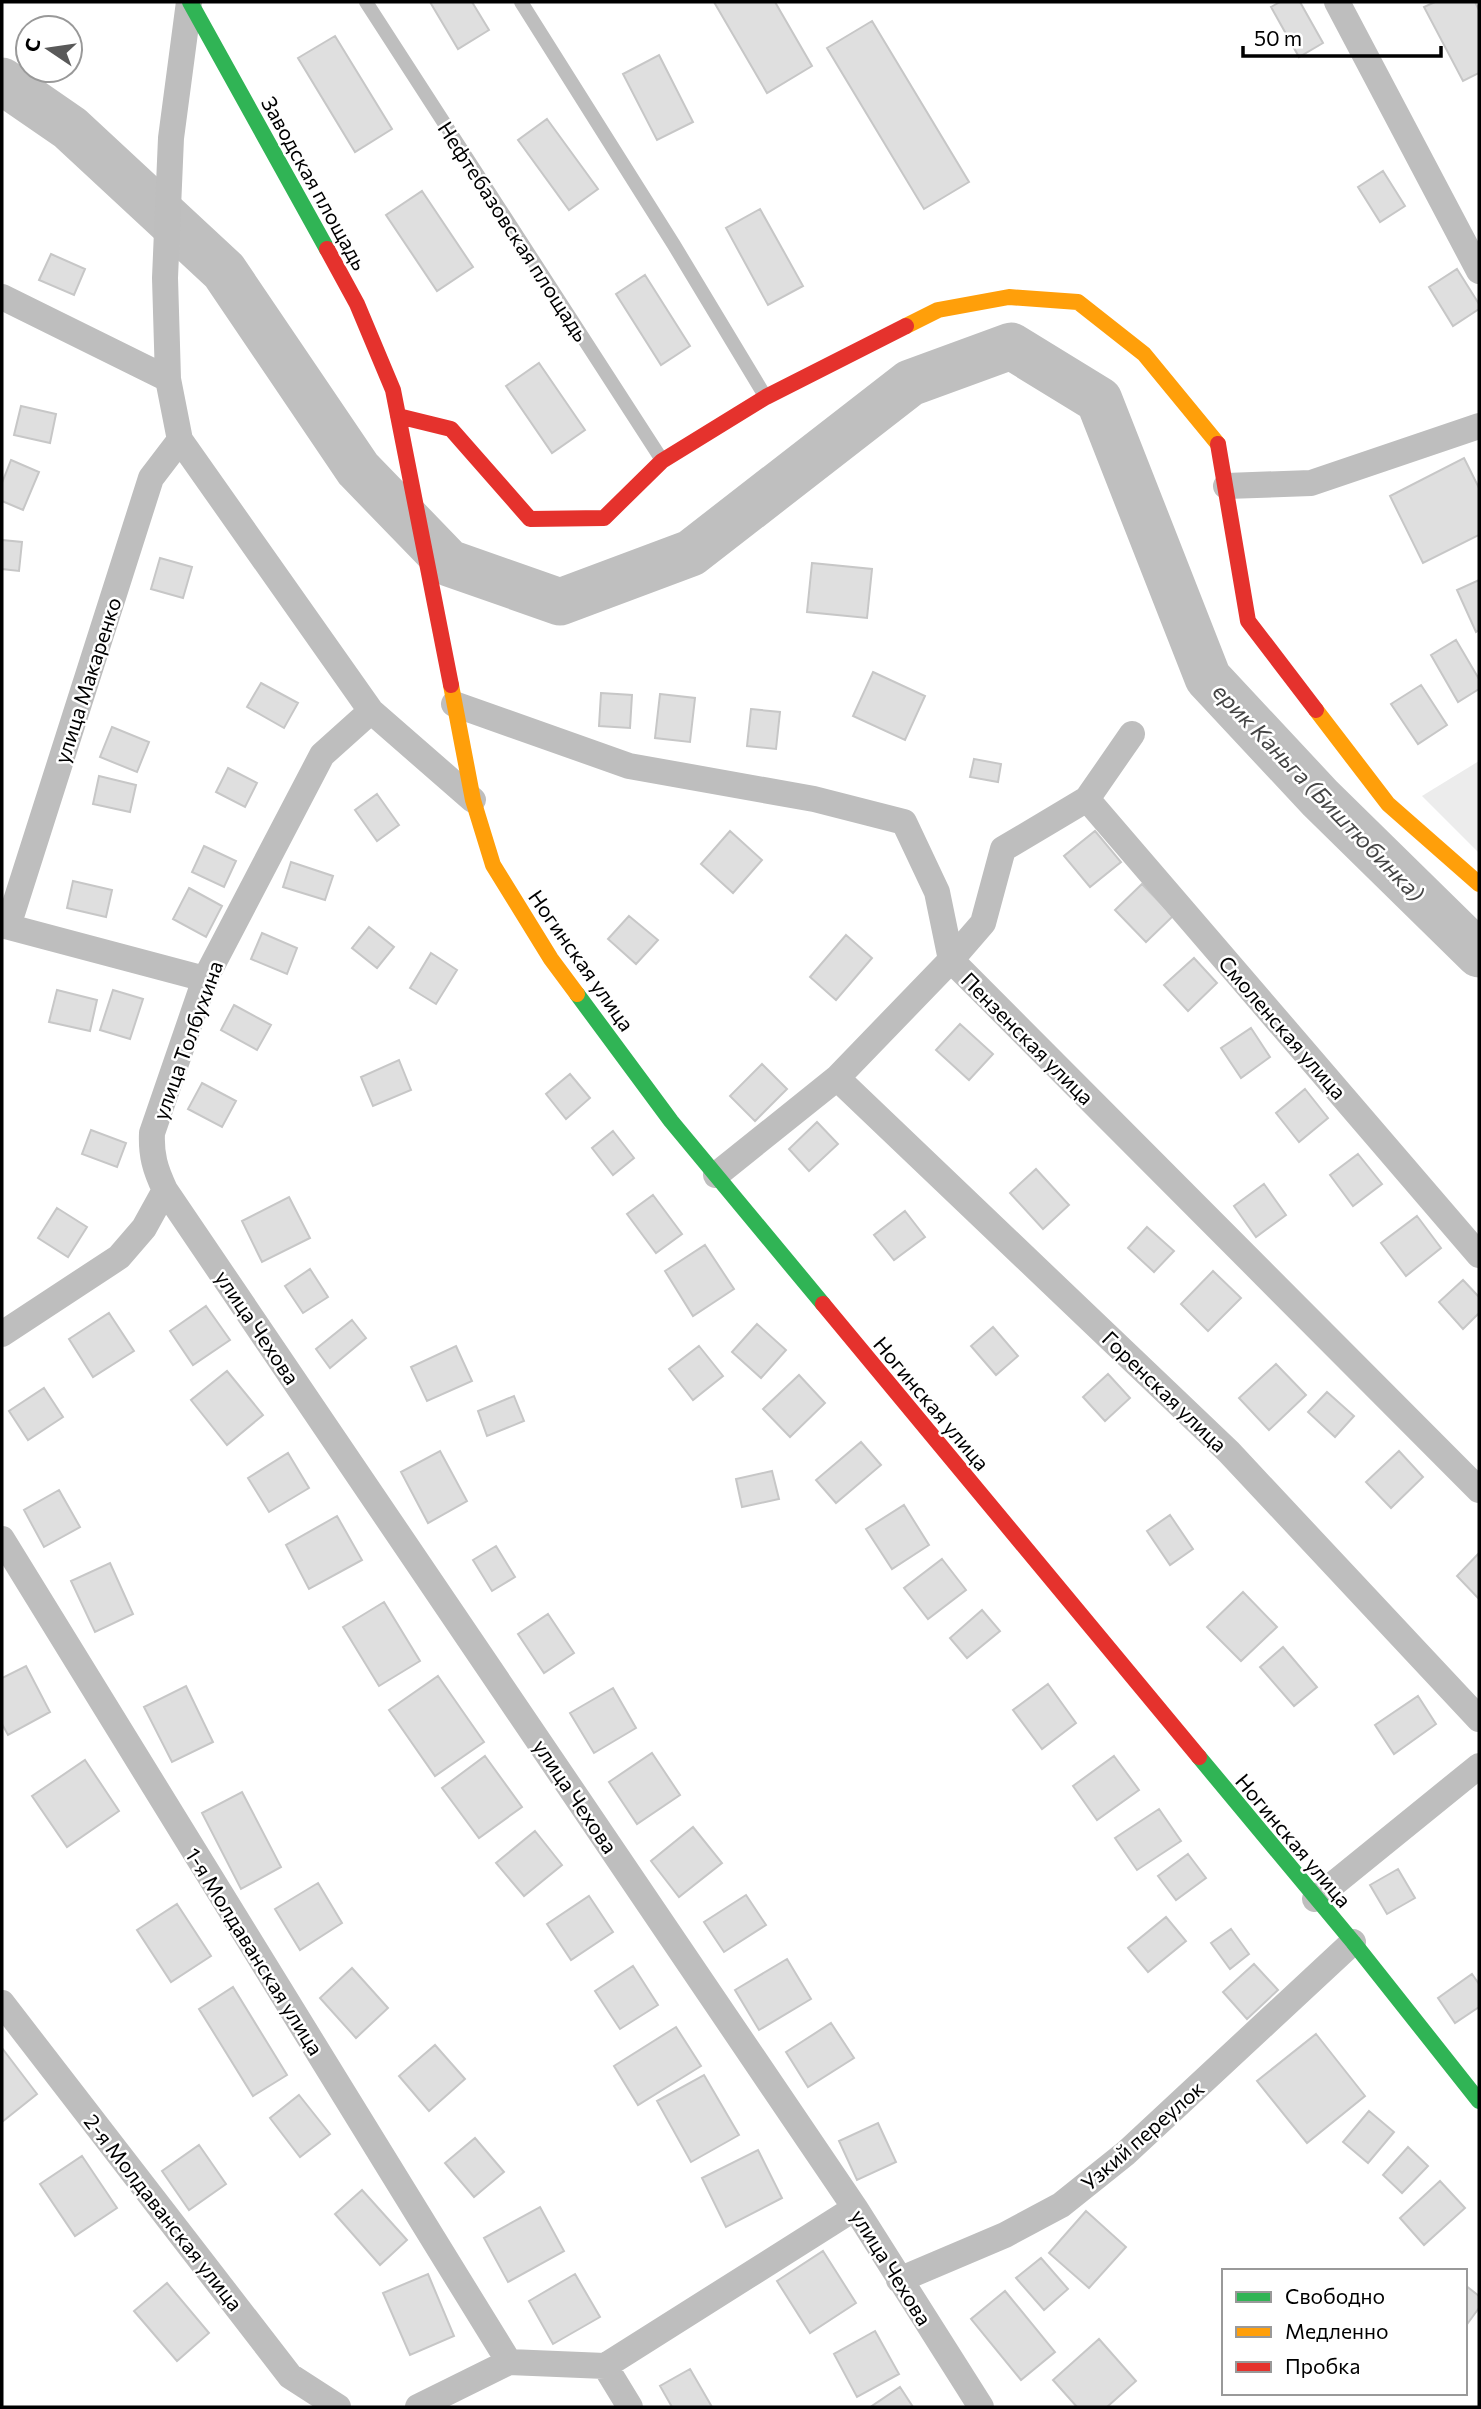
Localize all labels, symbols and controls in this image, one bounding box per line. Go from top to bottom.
north arrow [14,14,84,84]
scale bar [1243,14,1441,58]
text: 50 m [1254,25,1302,50]
text: С [19,36,45,54]
street label: Заводская площадь [257,92,373,274]
street label: Нефтебазовская площадь [433,116,595,346]
street label: улица Макаренко [48,594,126,766]
water label: ерик Каньга (Биштюбинка) [1207,677,1431,907]
street label: Ногинская улица [524,885,640,1035]
street label: Смоленская улица [1214,950,1352,1104]
street label: улица Толбухина [147,957,227,1123]
street label: Пензенская улица [957,967,1099,1109]
street label: улица Чехова [211,1265,305,1389]
street label: Горенская улица [1098,1325,1232,1457]
street label: Ногинская улица [869,1331,995,1475]
street label: улица Чехова [529,1734,623,1858]
street label: Ногинская улица [1231,1768,1357,1912]
street label: 1-я Молдаванская улица [181,1843,329,2059]
street label: Узкий переулок [1076,2075,1208,2195]
street label: 2-я Молдаванская улица [80,2109,248,2315]
street label: улица Чехова [846,2204,938,2330]
legend [1222,2269,1467,2395]
text: Свободно [1285,2283,1385,2308]
text: Медленно [1285,2318,1389,2343]
text: Пробка [1285,2353,1360,2378]

